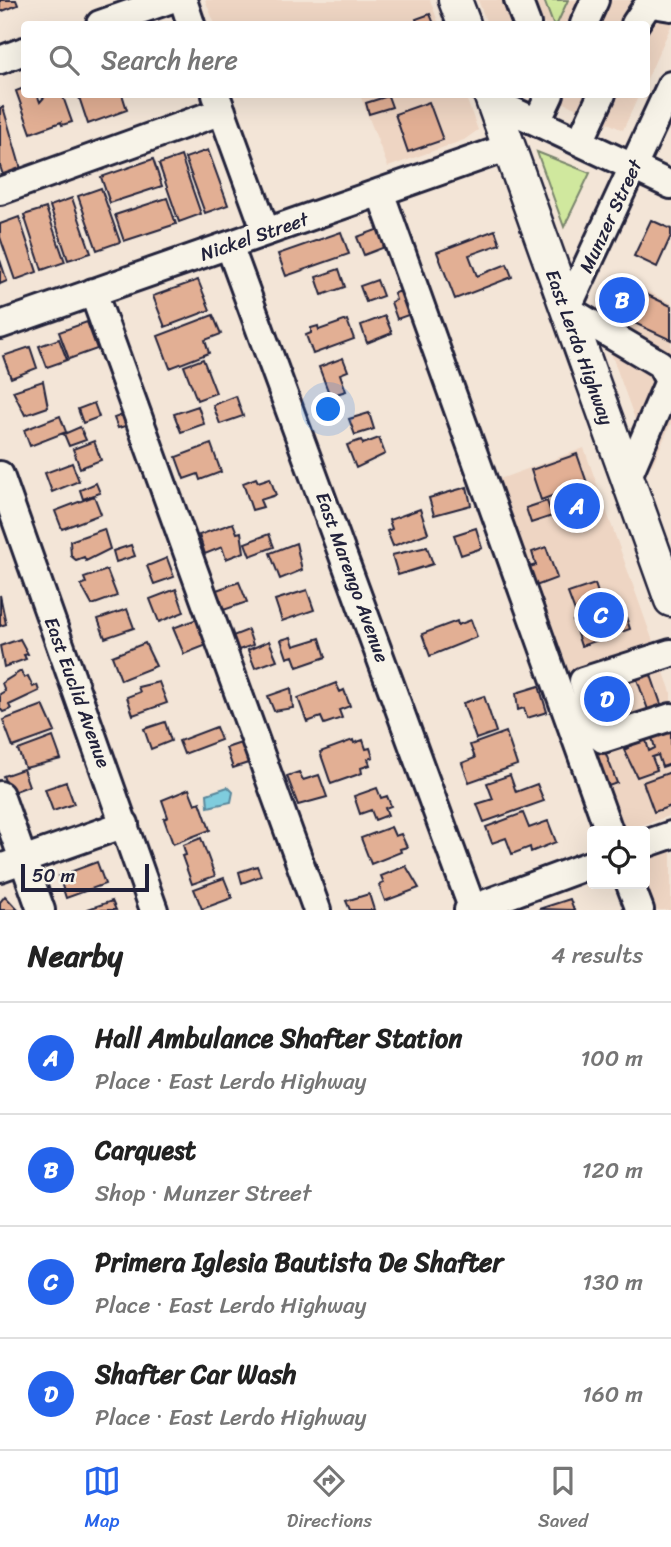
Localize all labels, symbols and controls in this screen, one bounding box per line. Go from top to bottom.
search box [21,21,650,98]
text: Search here [101,37,238,83]
icon: search [45,41,83,79]
street label: Munzer Street [570,153,652,278]
street label: Nickel Street [196,202,314,270]
street label: East Lerdo Highway [536,265,623,430]
pin: B [599,274,645,326]
your location [311,392,345,426]
pin: A [554,480,600,532]
street label: East Marengo Avenue [306,487,399,667]
pin: C [578,589,624,641]
street label: East Euclid Avenue [35,612,120,772]
pin: D [584,673,630,725]
map controls [587,826,650,889]
button: locate [587,826,650,889]
text: 50 m [32,859,75,892]
scale bar [21,861,149,893]
text: Nearby [28,929,123,983]
text: 4 results [551,935,643,976]
text: Hall Ambulance Shafter Station [95,1015,462,1061]
text: A [43,1038,59,1079]
text: 100 m [580,1038,643,1079]
text: Place · East Lerdo Highway [95,1061,366,1102]
text: Carquest [95,1127,196,1173]
text: B [44,1150,58,1191]
text: 120 m [582,1150,643,1191]
text: Shop · Munzer Street [95,1173,311,1214]
text: Primera Iglesia Bautista De Shafter [95,1239,503,1285]
text: C [44,1262,58,1303]
text: 130 m [582,1262,643,1303]
text: Place · East Lerdo Highway [95,1285,366,1326]
text: Shafter Car Wash [95,1351,296,1397]
text: D [44,1374,58,1415]
text: 160 m [582,1374,643,1415]
text: Place · East Lerdo Highway [95,1397,366,1438]
tab: Map [83,1462,121,1537]
tab: Directions [287,1462,372,1537]
tab: Saved [538,1462,588,1537]

